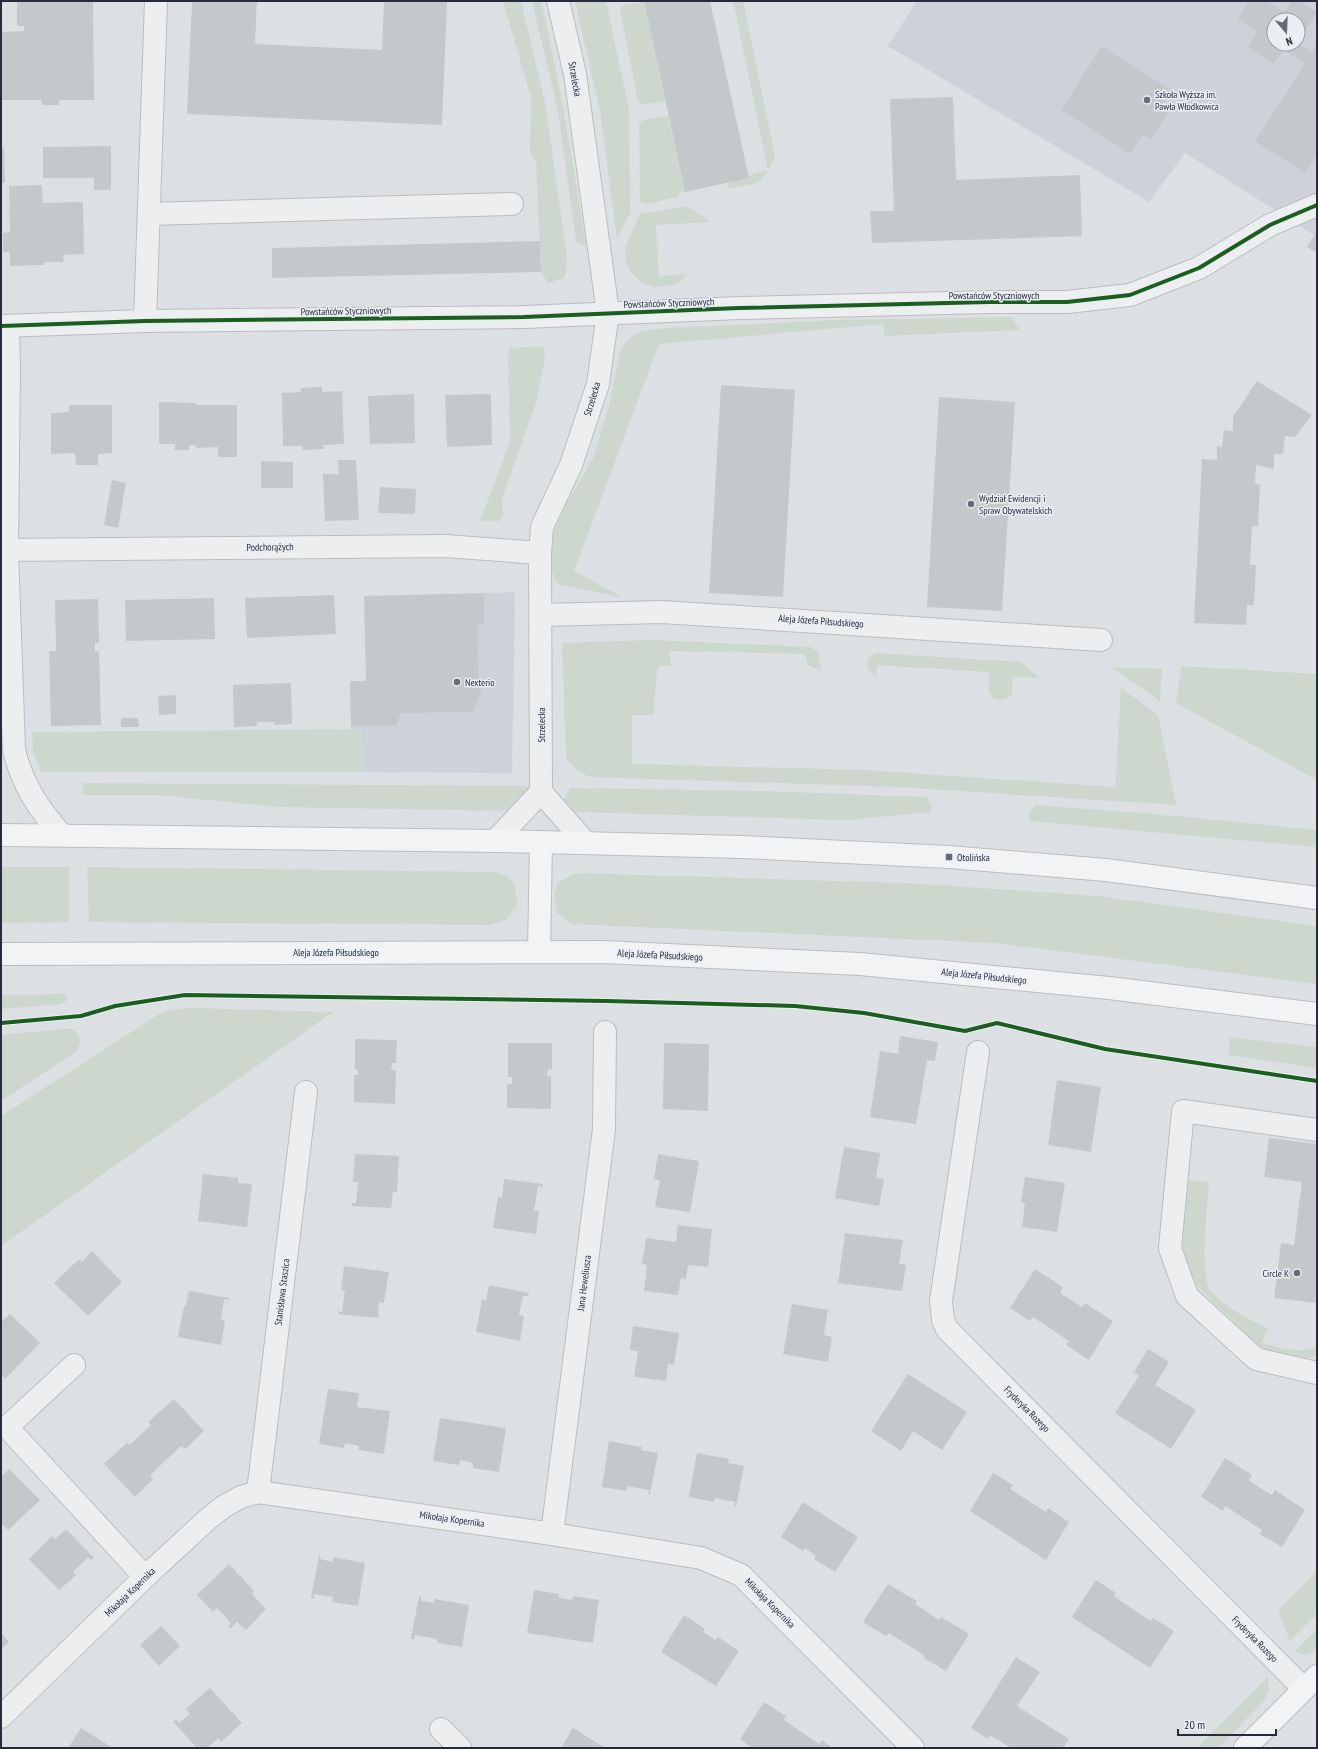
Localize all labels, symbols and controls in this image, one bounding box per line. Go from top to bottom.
north arrow [1266,12,1306,52]
text: N [1284,34,1294,49]
street label: Strzelecka [566,61,584,97]
place label: Szkoła Wyższa im. Pawła Włodkowica [1155,88,1219,113]
marker: Szkoła Wyższa im. Pawła Włodkowica [1142,95,1152,105]
street label: Powstańców Styczniowych [949,289,1039,302]
street label: Powstańców Styczniowych [624,295,714,311]
street label: Powstańców Styczniowych [301,304,391,318]
street label: Strzelecka [581,380,603,418]
place label: Wydział Ewidencji i Spraw Obywatelskich [979,492,1052,517]
marker: Wydział Ewidencji i Spraw Obywatelskich [966,499,976,509]
street label: Podchorążych [246,540,294,554]
street label: Aleja Józefa Piłsudskiego [778,612,864,630]
place label: Nexterio [465,676,494,689]
marker: Nexterio [452,677,462,687]
street label: Strzelecka [535,707,548,743]
place label: Otolińska [957,851,990,864]
marker: Otolińska [944,852,954,862]
street label: Aleja Józefa Piłsudskiego [293,946,379,959]
street label: Aleja Józefa Piłsudskiego [617,946,703,964]
street label: Aleja Józefa Piłsudskiego [941,965,1027,987]
street label: Jana Heweliusza [574,1254,594,1313]
street label: Stanisława Staszica [271,1258,293,1326]
place label: Circle K [1262,1267,1289,1280]
marker: Circle K [1292,1268,1302,1278]
street label: Fryderyka Rozego [1001,1383,1053,1435]
street label: Mikołaja Kopernika [419,1508,485,1530]
street label: Mikołaja Kopernika [102,1564,158,1620]
street label: Mikołaja Kopernika [742,1575,798,1631]
street label: Fryderyka Rozego [1229,1613,1281,1665]
scale bar [1178,1711,1276,1737]
text: 20 m [1184,1717,1205,1732]

